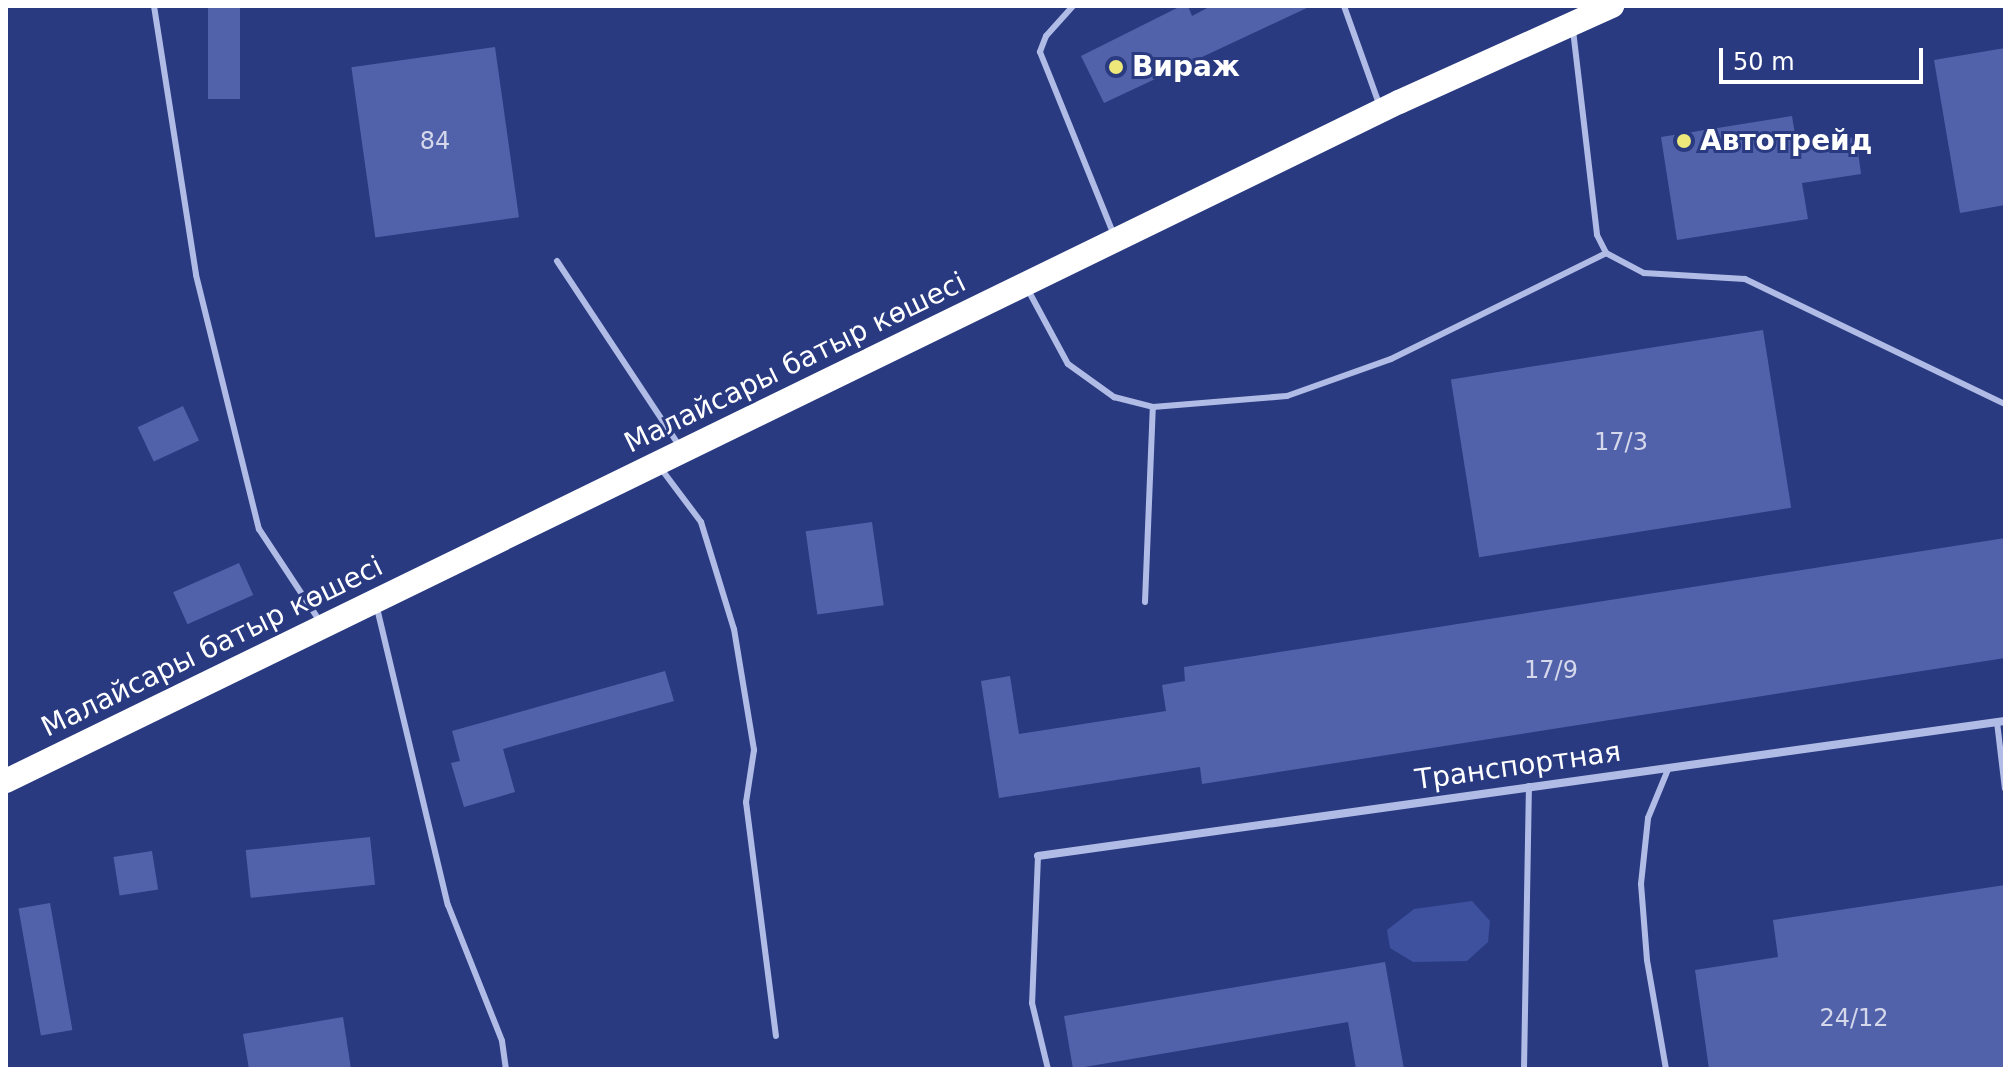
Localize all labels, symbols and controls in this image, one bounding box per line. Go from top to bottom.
scale bar [1723,32,1927,82]
text: 50 m [1733,48,1795,76]
place label: Вираж [1132,50,1240,84]
marker: Вираж [1107,58,1125,76]
place label: Автотрейд [1700,124,1872,158]
house number: 84 [420,128,450,156]
marker: Автотрейд [1675,132,1693,150]
street label: Малайсары батыр көшесі [619,266,971,460]
house number: 17/3 [1594,429,1648,457]
street label: Малайсары батыр көшесі [36,550,388,744]
house number: 17/9 [1524,657,1578,685]
street label: Транспортная [1413,735,1623,797]
house number: 24/12 [1819,1005,1889,1033]

